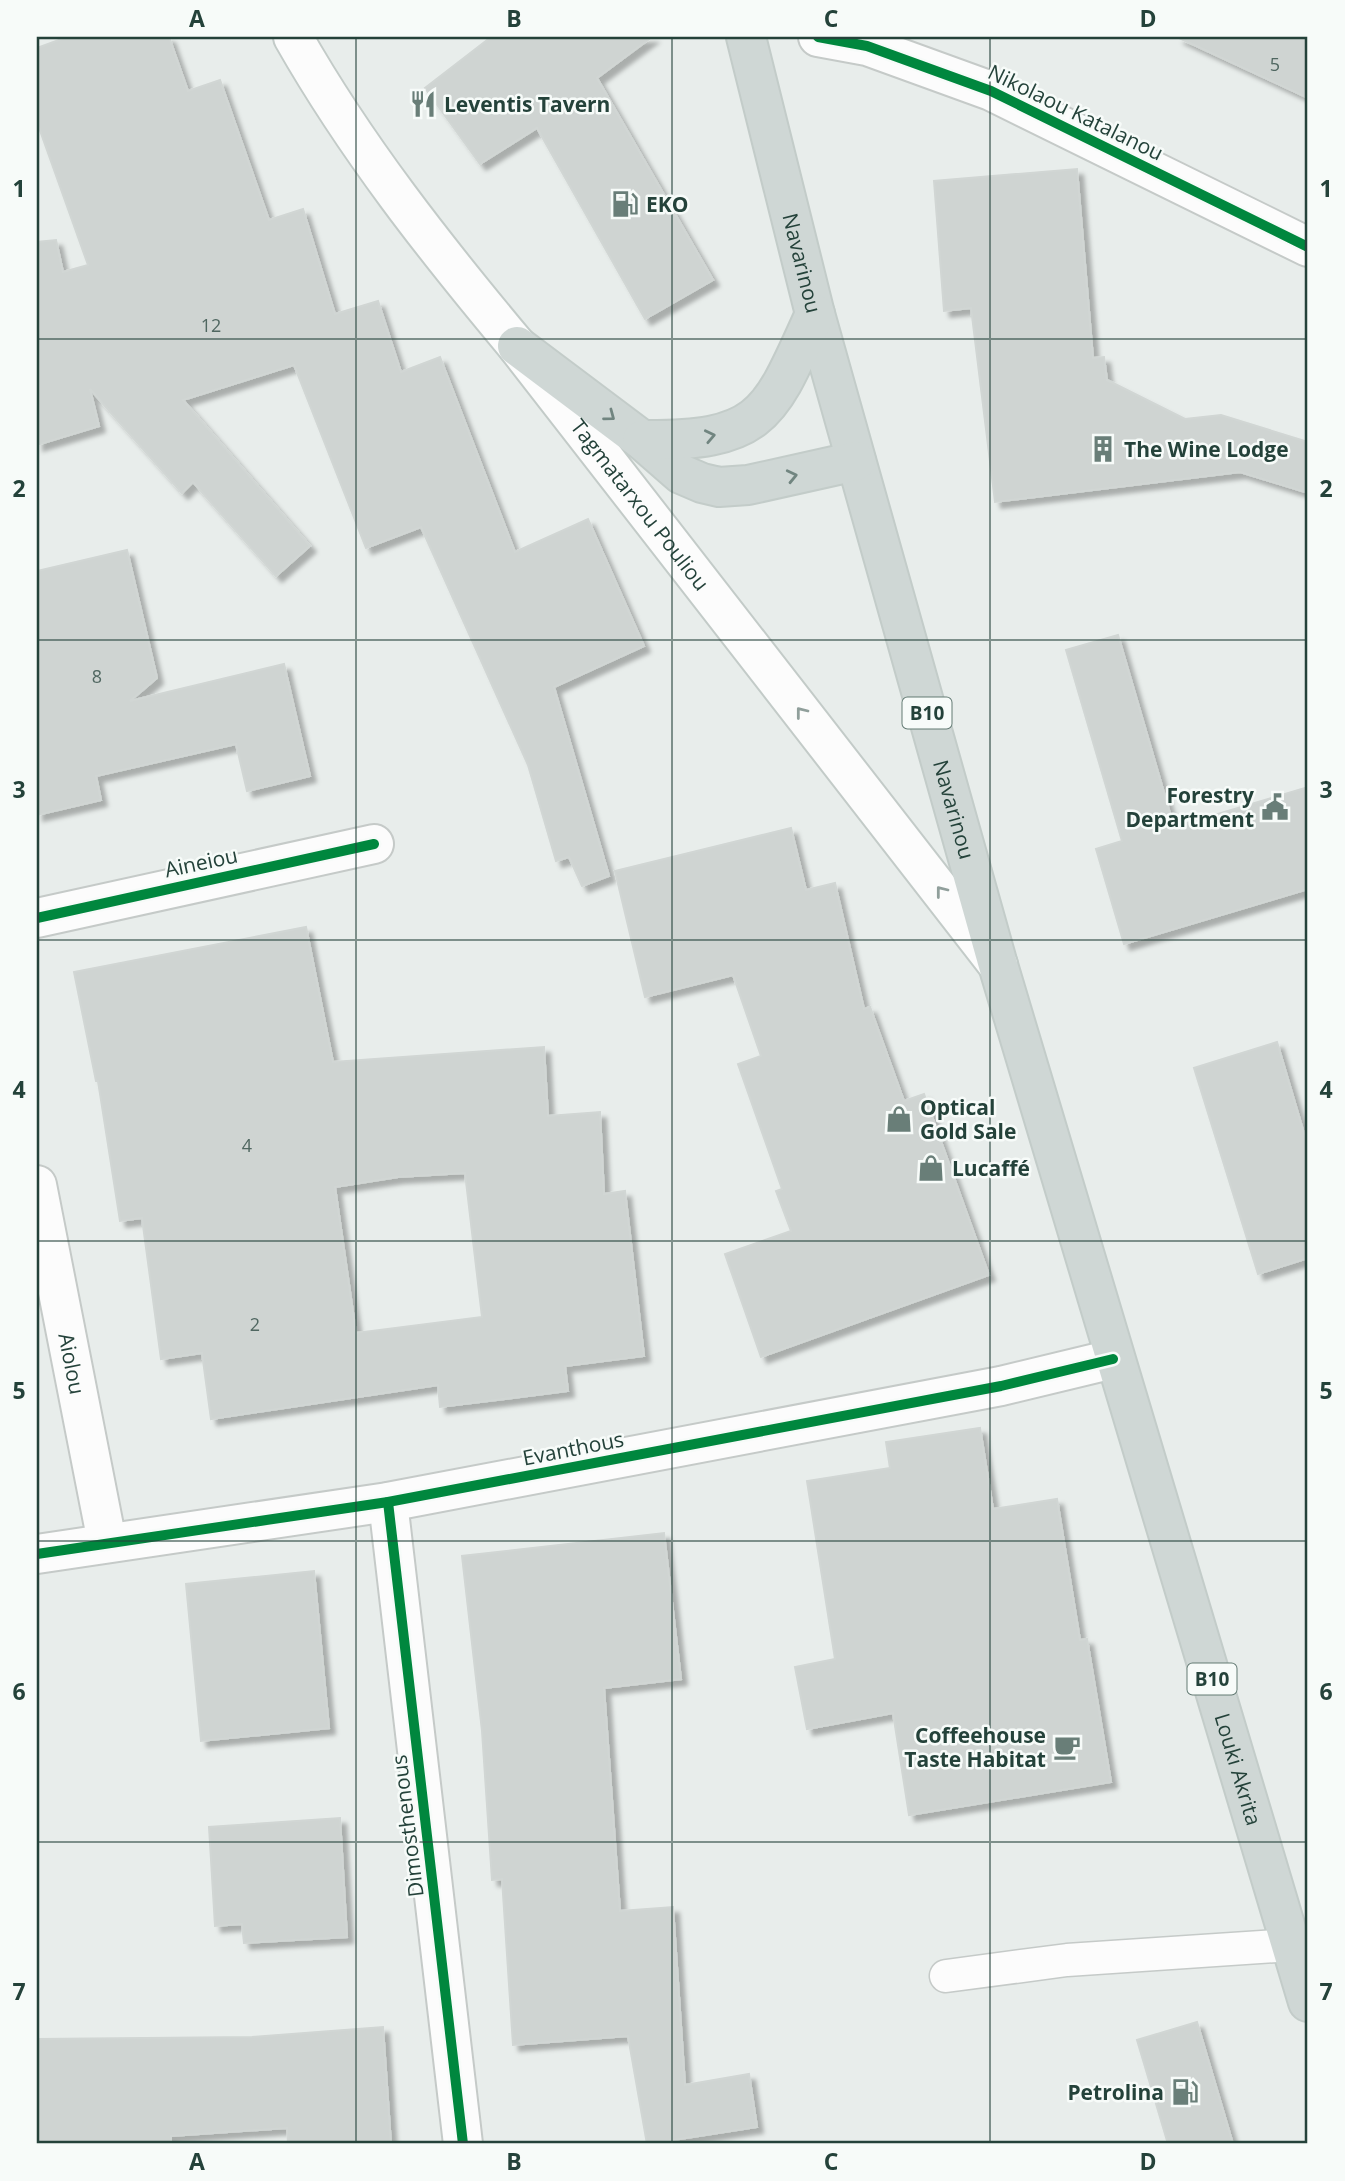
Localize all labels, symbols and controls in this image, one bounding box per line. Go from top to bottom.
text: A [189,2,205,34]
text: B [506,2,522,34]
text: C [824,2,838,34]
text: D [1139,2,1157,34]
house number: 5 [1270,52,1280,76]
street label: Nikolaou Katalanou [984,57,1168,167]
restaurant icon: Leventis Tavern [408,89,438,119]
place label: Leventis Tavern [444,90,610,118]
text: 1 [12,172,26,204]
text: 1 [1319,172,1333,204]
fuel station icon: EKO [610,189,640,219]
place label: EKO [646,190,688,218]
street label: Navarinou [776,210,828,316]
house number: 12 [201,313,221,337]
one-way arrow [603,408,615,420]
street label: Tagmatarxou Pouliou [565,413,716,596]
one-way arrow [704,429,716,444]
building icon: The Wine Lodge [1088,434,1118,464]
place label: The Wine Lodge [1124,435,1289,463]
one-way arrow [786,469,798,484]
text: 2 [12,472,26,504]
text: 2 [1319,472,1333,504]
house number: 8 [92,664,102,688]
road number: B10 [902,698,951,728]
one-way arrow [797,707,810,719]
street label: Navarinou [927,756,982,862]
text: 3 [12,773,26,805]
text: 3 [1319,773,1333,805]
place label: Forestry Department [1125,781,1254,833]
public building icon: Forestry Department [1260,792,1290,822]
street label: Aineiou [162,841,240,883]
one-way arrow [936,887,949,899]
text: 4 [12,1073,26,1105]
text: 4 [1319,1073,1333,1105]
place label: Optical Gold Sale [920,1093,1016,1145]
shop icon: Optical Gold Sale [884,1104,914,1134]
house number: 4 [242,1133,252,1157]
shop icon: Lucaffé [916,1153,946,1183]
place label: Lucaffé [952,1154,1030,1182]
house number: 2 [250,1312,260,1336]
street label: Aiolou [52,1330,92,1397]
text: 5 [12,1374,26,1406]
text: 5 [1319,1374,1333,1406]
street label: Evanthous [520,1424,626,1472]
road number: B10 [1188,1664,1236,1694]
text: 6 [12,1675,26,1707]
text: 6 [1319,1675,1333,1707]
street label: Louki Akrita [1208,1710,1268,1829]
place label: Coffeehouse Taste Habitat [904,1721,1046,1773]
cafe icon: Coffeehouse Taste Habitat [1052,1732,1082,1762]
street label: Dimosthenous [384,1753,430,1899]
text: 7 [12,1975,26,2007]
text: 7 [1319,1975,1333,2007]
fuel station icon: Petrolina [1170,2077,1200,2107]
place label: Petrolina [1067,2078,1164,2106]
text: A [189,2145,205,2177]
text: B [506,2145,522,2177]
text: C [824,2145,838,2177]
text: D [1139,2145,1157,2177]

